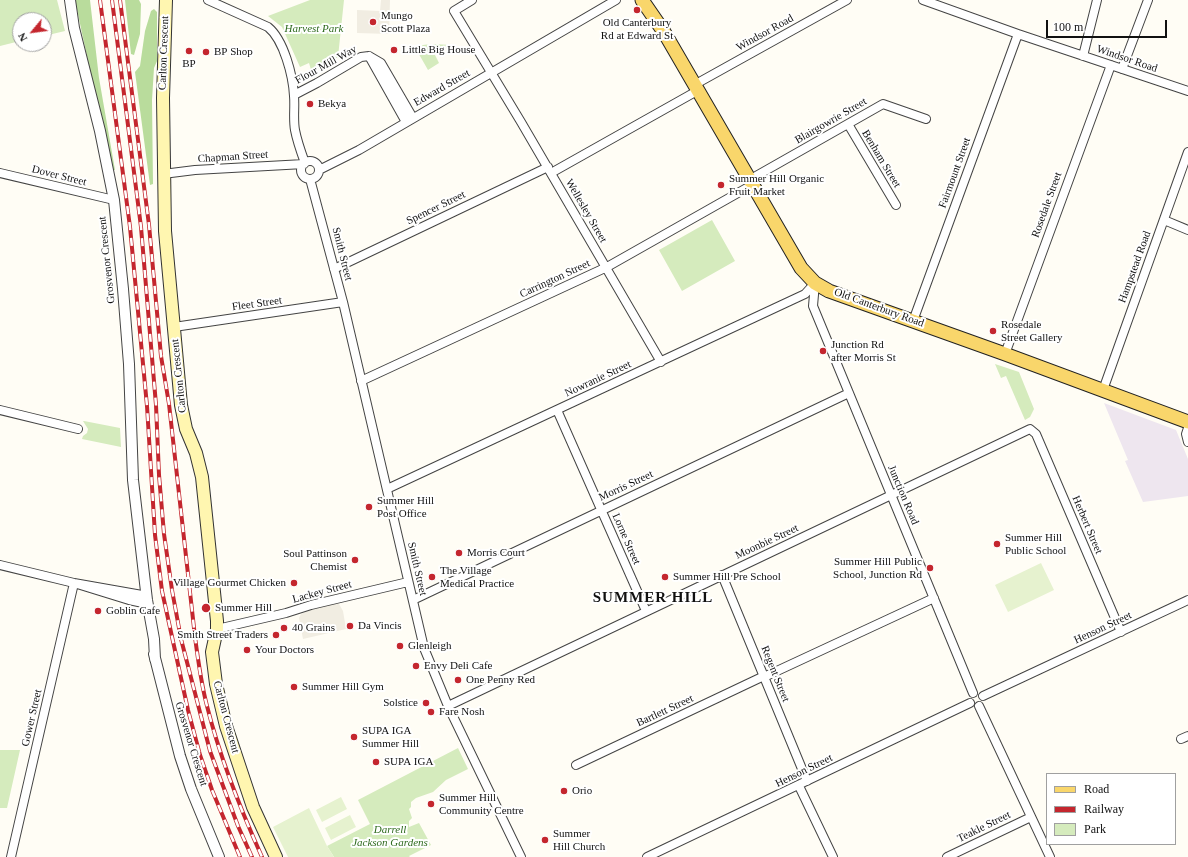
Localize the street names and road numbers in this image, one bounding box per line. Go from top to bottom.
street label: Carlton Crescent [156,10,172,96]
street label: Windsor Road [731,10,799,56]
street label: Windsor Road [1091,41,1163,77]
street label: Flour Mill Way [292,42,360,88]
street label: Edward Street [407,64,477,112]
street label: Blairgowrie Street [788,92,874,150]
street label: Benham Street [856,123,906,195]
street label: Fairmount Street [934,130,976,216]
street label: Chapman Street [191,148,275,166]
street label: Dover Street [27,162,91,190]
street label: Rosedale Street [1027,165,1067,245]
street label: Wellesley Street [560,172,612,250]
street label: Spencer Street [399,186,473,230]
street label: Grosvenor Crescent [95,210,119,310]
street label: Smith Street [328,221,356,287]
street label: Hampstead Road [1114,224,1156,310]
street label: Carrington Street [512,254,598,304]
street label: Old Canterbury Road [826,283,932,333]
street label: Fleet Street [227,293,287,315]
street label: Carlton Crescent [168,333,190,419]
street label: Nowranie Street [558,356,638,402]
street label: Junction Road [882,458,924,532]
street label: Morris Street [594,466,658,506]
street label: Herbert Street [1067,489,1107,561]
street label: Lorne Street [607,508,645,570]
street label: Moonbie Street [729,520,805,564]
street label: Smith Street [403,536,431,602]
street label: Lackey Street [287,577,357,607]
street label: Henson Street [1067,607,1139,649]
street label: Regent Street [756,640,794,708]
street label: Carlton Crescent [209,674,243,760]
street label: Gower Street [18,684,46,752]
street label: Bartlett Street [630,690,700,732]
street label: Grosvenor Crescent [170,694,212,794]
street label: Henson Street [769,749,839,793]
street label: Teakle Street [951,807,1017,847]

